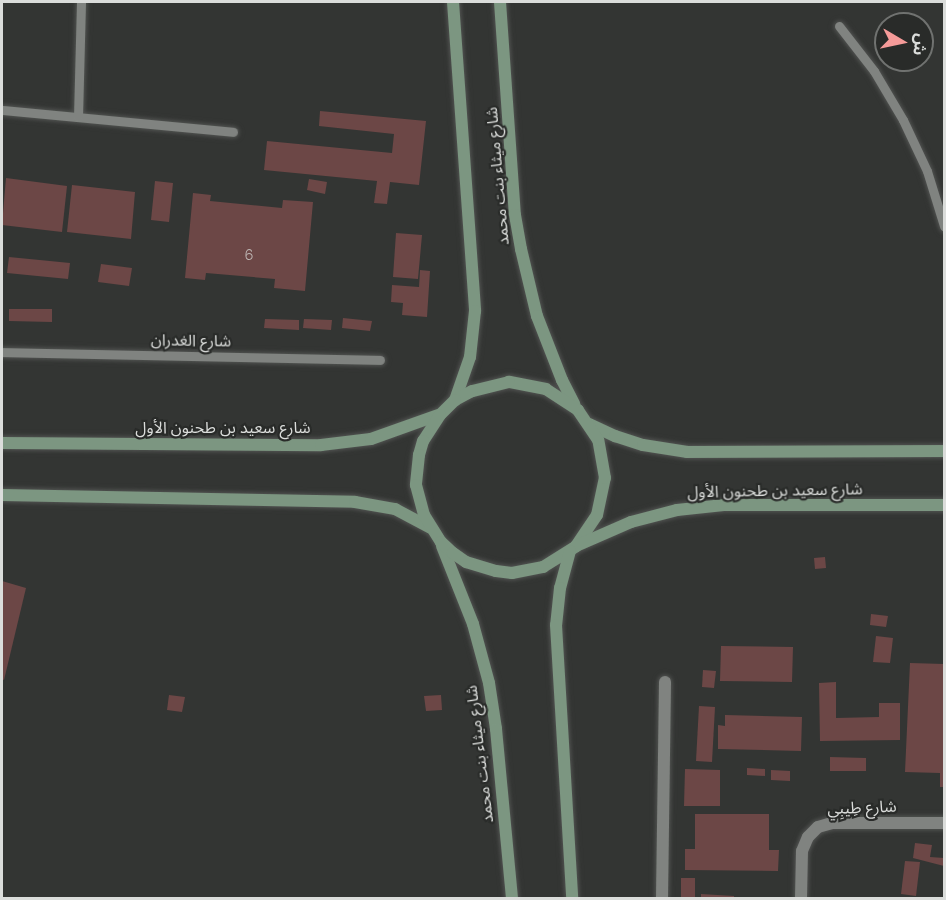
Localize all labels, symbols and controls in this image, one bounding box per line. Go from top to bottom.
north arrow [874,12,934,72]
text: ش [909,32,931,57]
street label: شارع ميثاء بنت محمد [482,106,514,246]
house number: 6 [245,247,253,263]
street label: شارع الغدران [151,331,231,351]
street label: شارع سعيد بن طحنون الأول [135,418,311,438]
street label: شارع سعيد بن طحنون الأول [687,480,863,502]
street label: شارع ميثاء بنت محمد [462,684,498,824]
street label: شارع طِيبِي [827,797,897,819]

